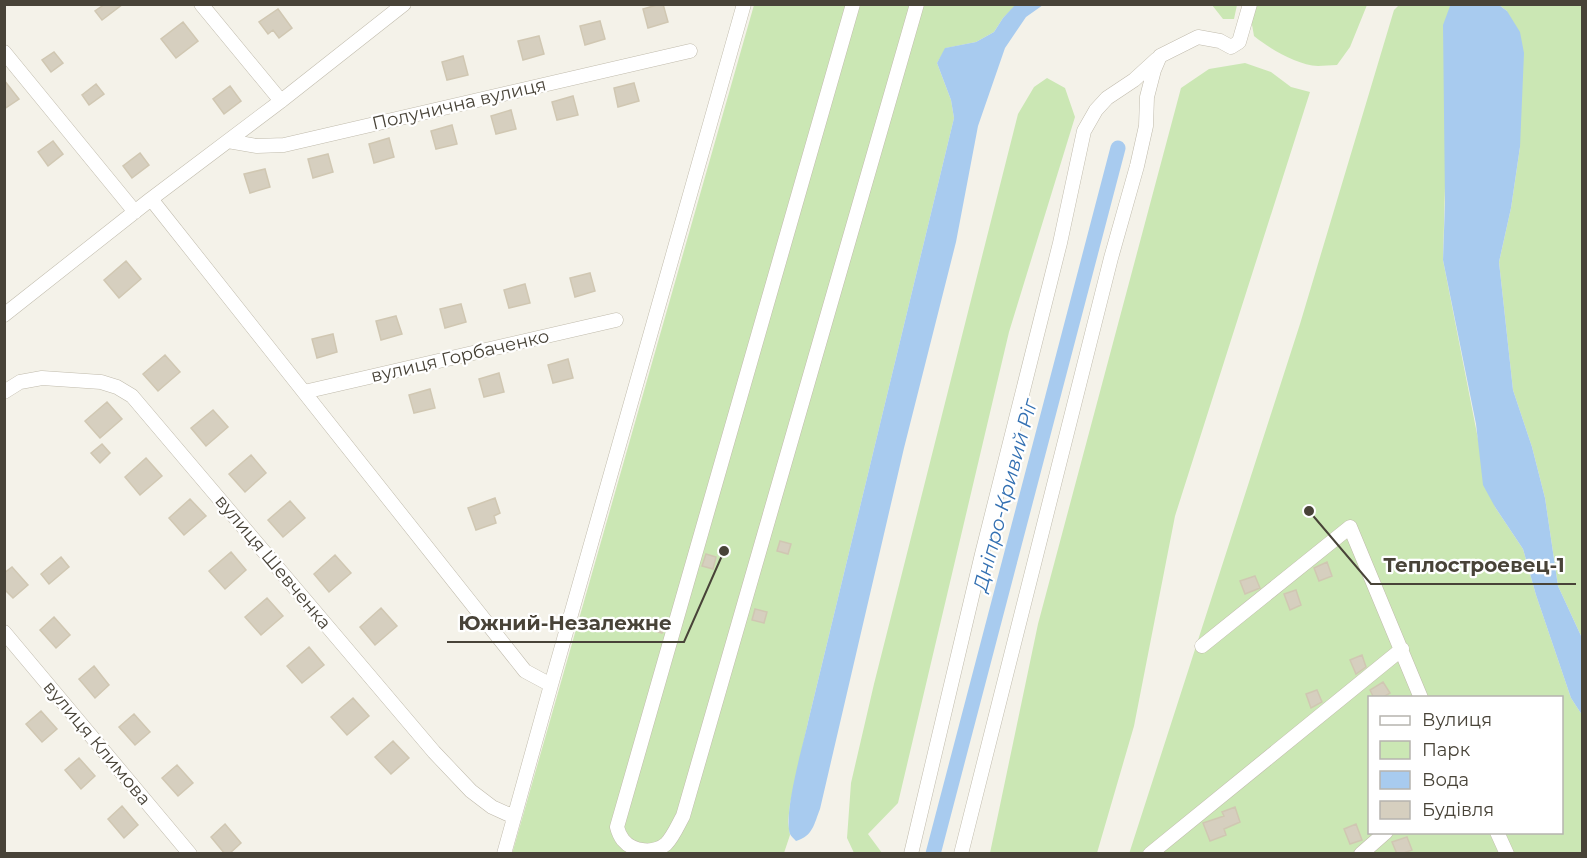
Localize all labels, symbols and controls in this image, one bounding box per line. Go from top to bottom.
street label: Полунична вулиця [370,73,548,135]
street label: вулиця Горбаченко [369,325,551,387]
water label: Дніпро-Кривий Ріг [967,395,1043,596]
street label: вулиця Шевченка [210,490,336,634]
callout: Теплостроевец-1 [1371,546,1576,584]
text: Теплостроевец-1 [1383,553,1565,577]
callout: Южний-Незалежне [447,604,684,642]
text: Южний-Незалежне [458,611,672,635]
street label: вулиця Климова [39,676,155,810]
legend [1368,696,1563,834]
text: Вулиця [1422,709,1492,731]
text: Парк [1422,739,1471,761]
text: Вода [1422,769,1469,791]
text: Будівля [1422,799,1494,821]

